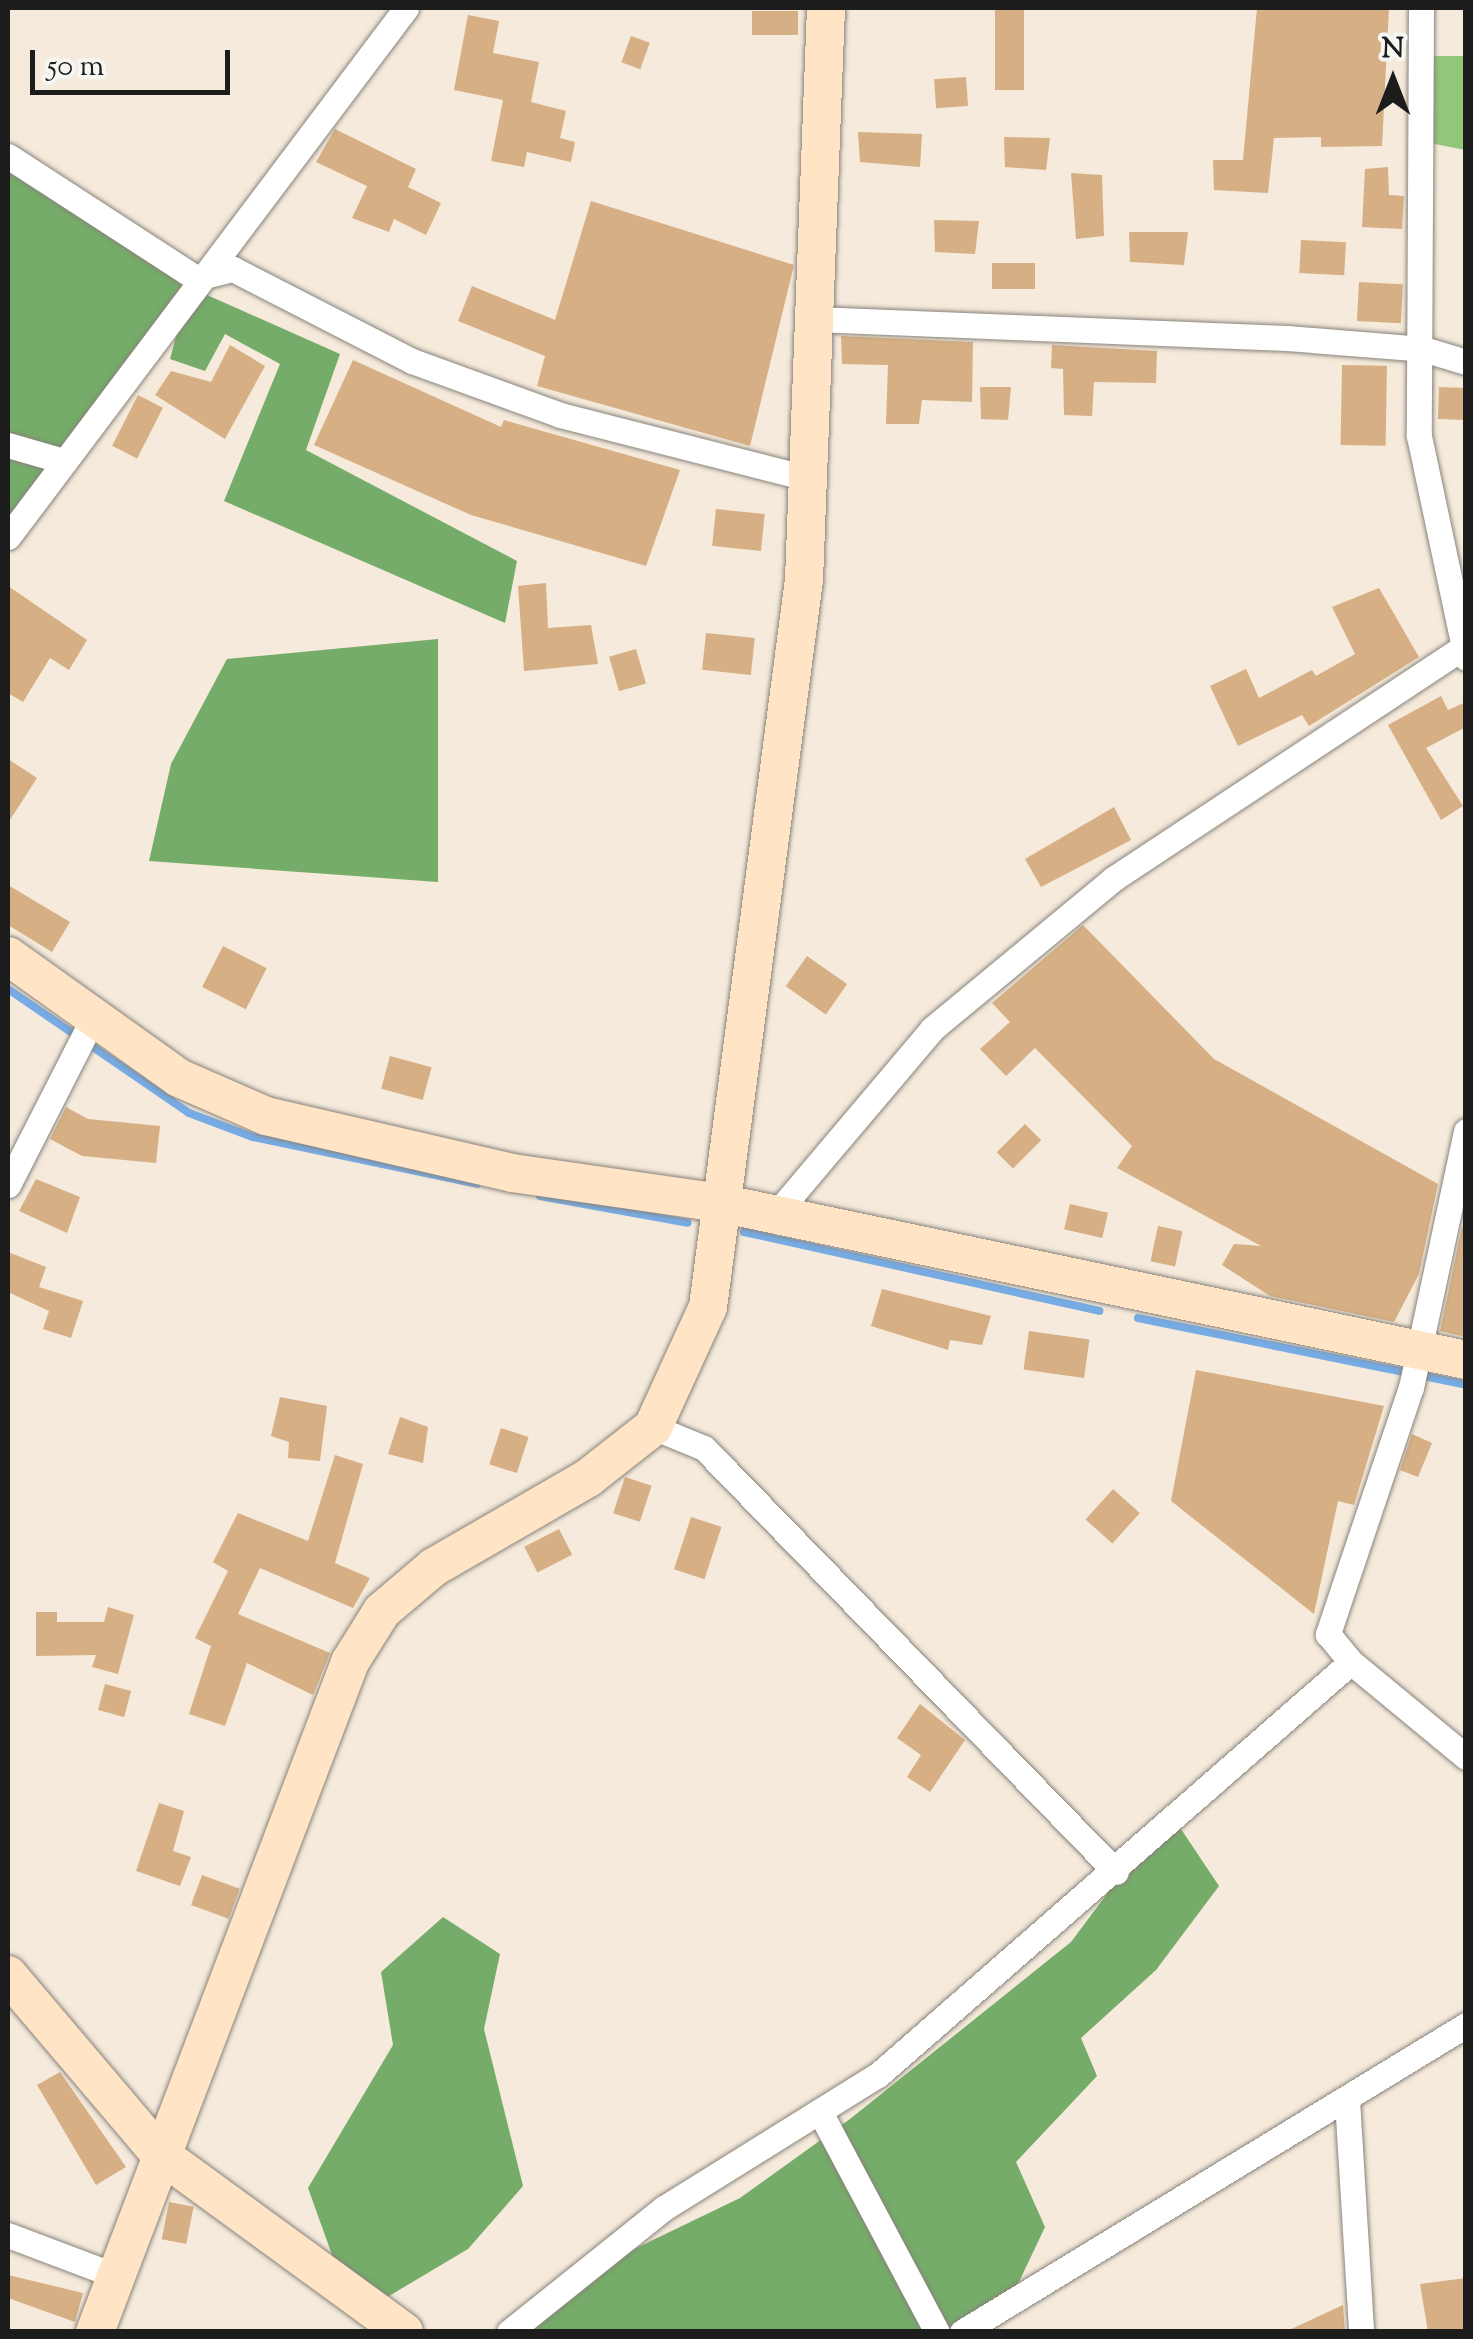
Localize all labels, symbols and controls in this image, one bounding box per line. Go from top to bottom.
scale bar [35,30,235,92]
north arrow [1343,30,1443,130]
text: N [1382,30,1404,70]
text: 50 m [47,46,104,89]

